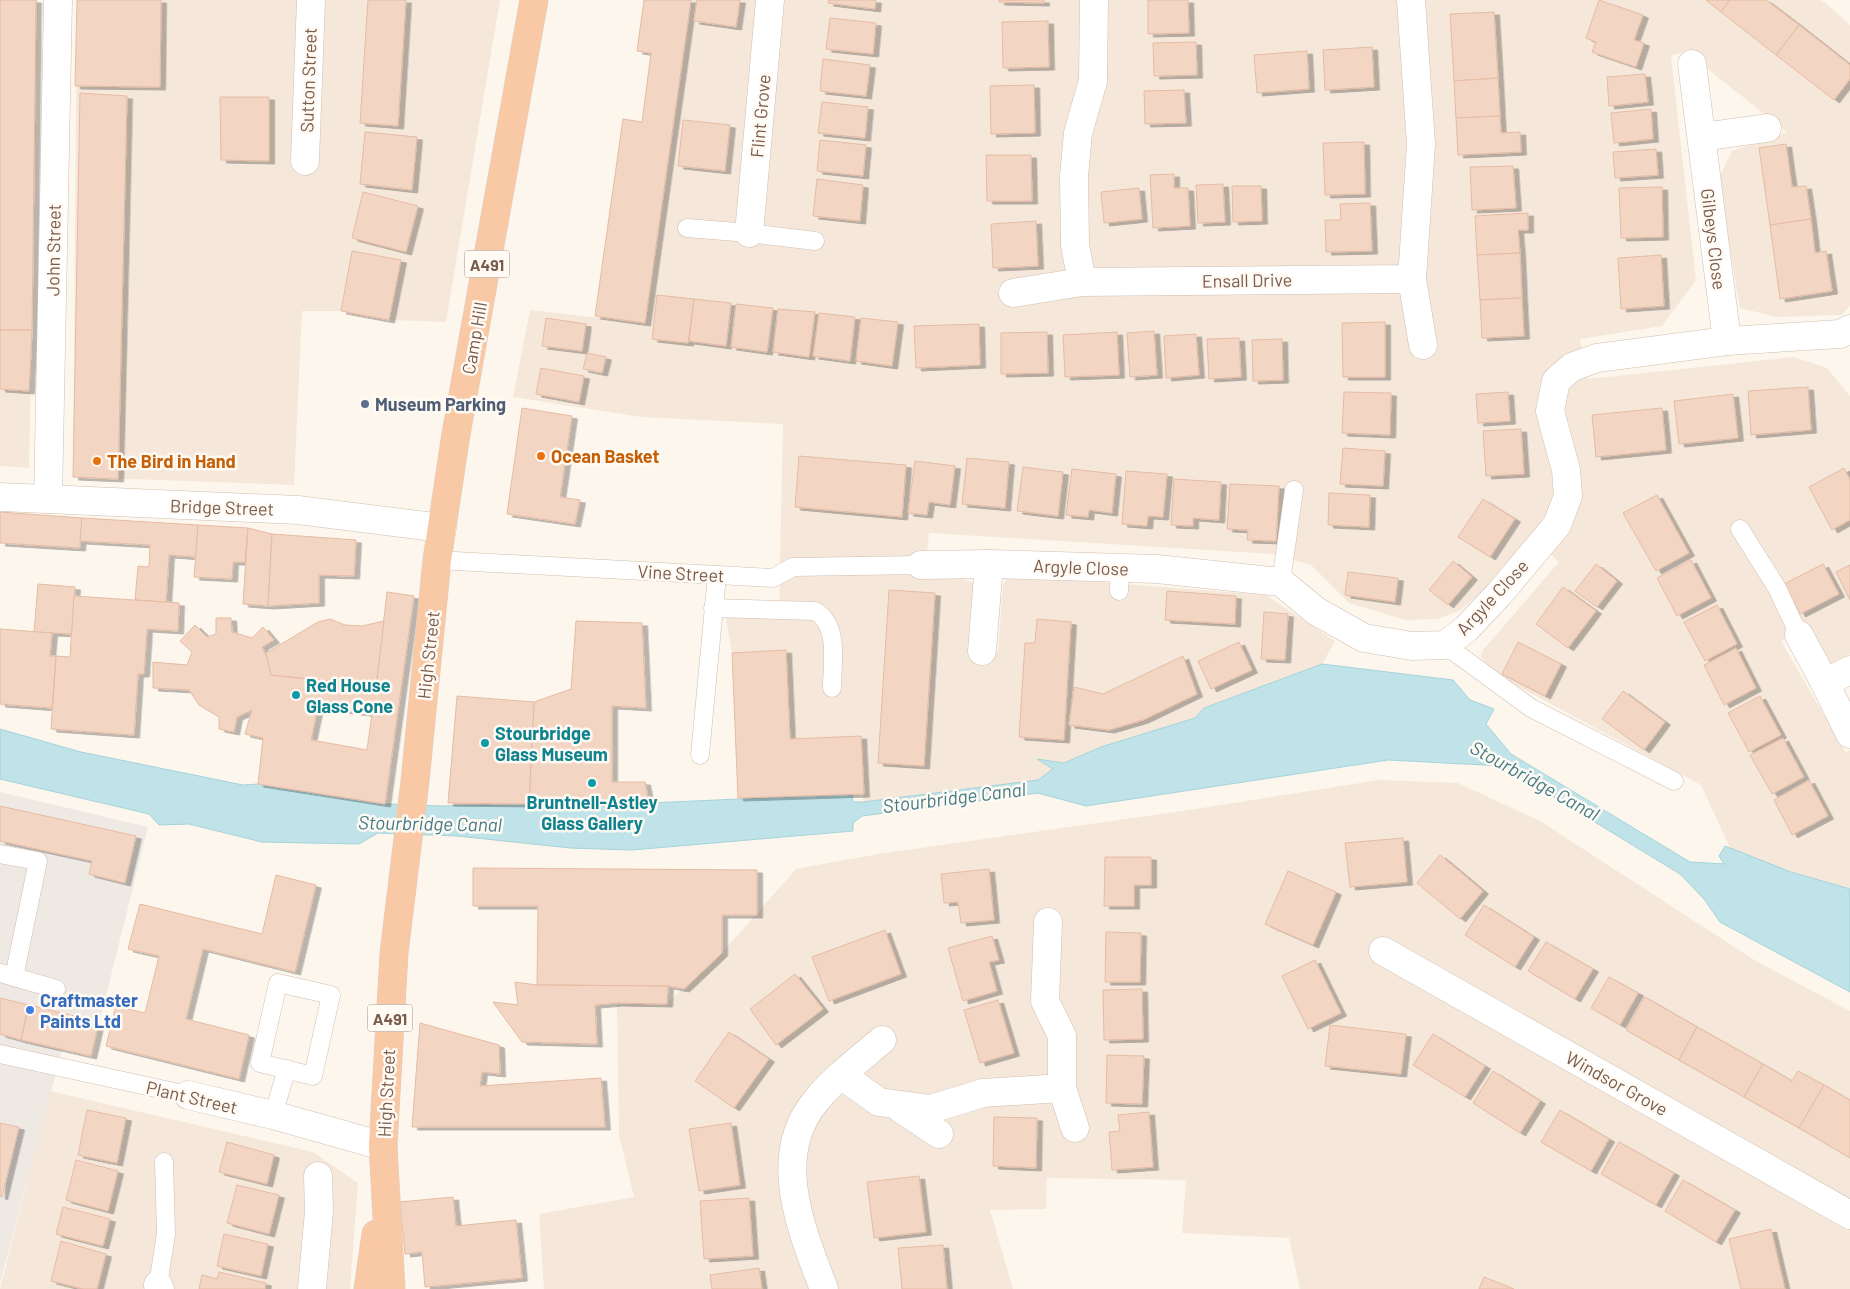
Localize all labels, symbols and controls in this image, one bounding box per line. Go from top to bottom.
street label: Sutton Street [295,27,321,133]
street label: Flint Grove [745,73,775,159]
street label: Gilbeys Close [1697,187,1731,291]
street label: John Street [41,204,65,296]
road number: A491 [464,250,510,278]
street label: Ensall Drive [1202,268,1292,292]
street label: Camp Hill [457,300,491,376]
place label: Museum Parking [375,393,506,415]
marker: Museum Parking [359,398,371,410]
place label: Ocean Basket [551,445,659,467]
place label: The Bird in Hand [107,450,236,472]
marker: Ocean Basket [535,450,547,462]
marker: The Bird in Hand [91,455,103,467]
street label: Bridge Street [170,494,274,520]
street label: Argyle Close [1033,554,1129,580]
street label: Argyle Close [1451,555,1533,639]
street label: Vine Street [637,560,725,586]
street label: High Street [412,610,444,700]
place label: Red House Glass Cone [306,674,393,717]
marker: Red House Glass Cone [290,689,302,701]
place label: Stourbridge Glass Museum [495,722,608,765]
water label: Stourbridge Canal [1466,735,1604,825]
marker: Stourbridge Glass Museum [479,737,491,749]
marker: Bruntnell-Astley Glass Gallery [586,777,598,789]
water label: Stourbridge Canal [881,777,1028,817]
place label: Bruntnell-Astley Glass Gallery [526,791,658,834]
water label: Stourbridge Canal [358,810,503,836]
place label: Craftmaster Paints Ltd [40,989,138,1032]
marker: Craftmaster Paints Ltd [24,1004,36,1016]
road number: A491 [368,1004,412,1032]
street label: Windsor Grove [1562,1046,1672,1120]
street label: High Street [373,1048,399,1138]
street label: Plant Street [144,1076,240,1118]

